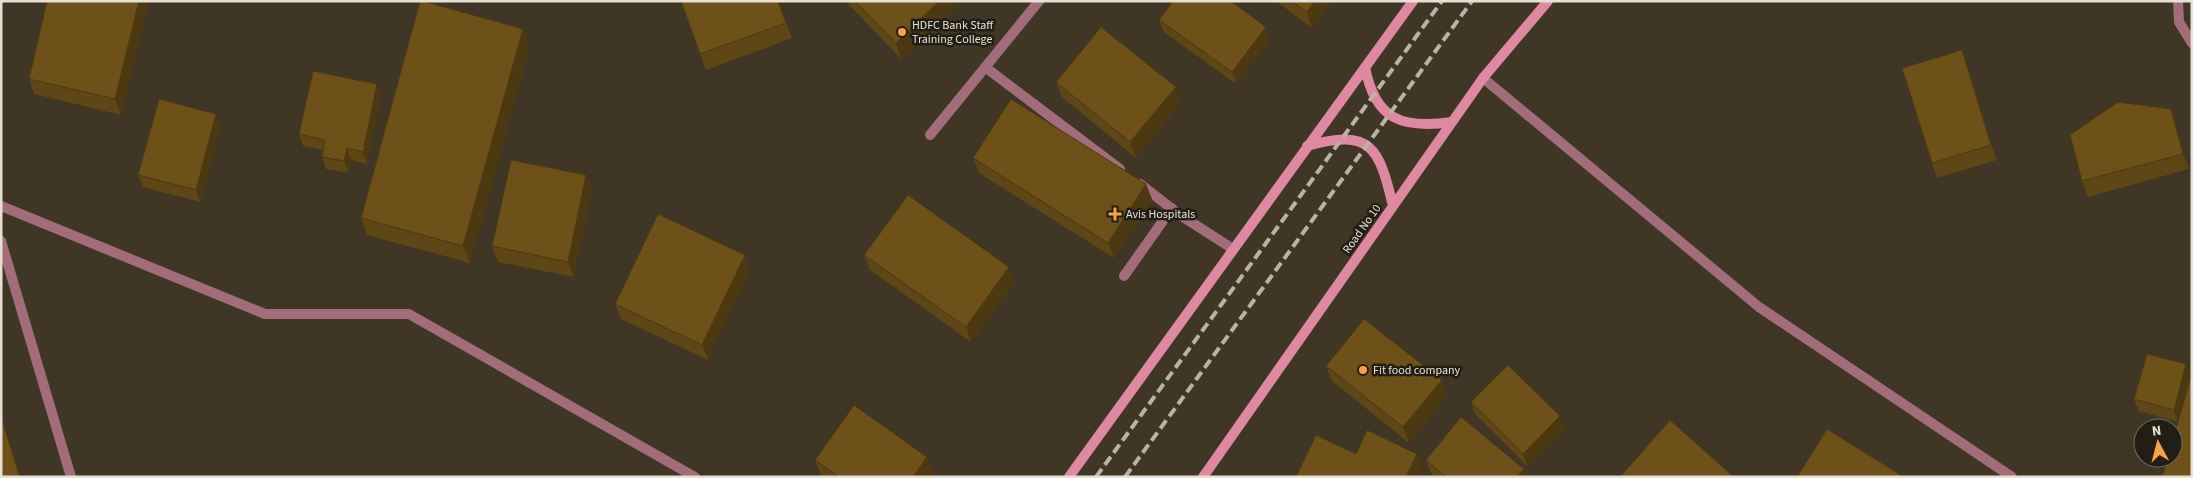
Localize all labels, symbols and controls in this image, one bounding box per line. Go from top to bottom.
place label: HDFC Bank Staff Training College [912,17,994,48]
marker: HDFC Bank Staff Training College [896,26,908,38]
street label: Road No 10 [1339,201,1385,257]
place label: Avis Hospitals [1126,206,1195,223]
marker: Avis Hospitals [1108,207,1122,221]
place label: Fit food company [1373,362,1461,379]
marker: Fit food company [1357,364,1369,376]
north arrow [2133,418,2183,468]
text: N [2151,421,2162,442]

